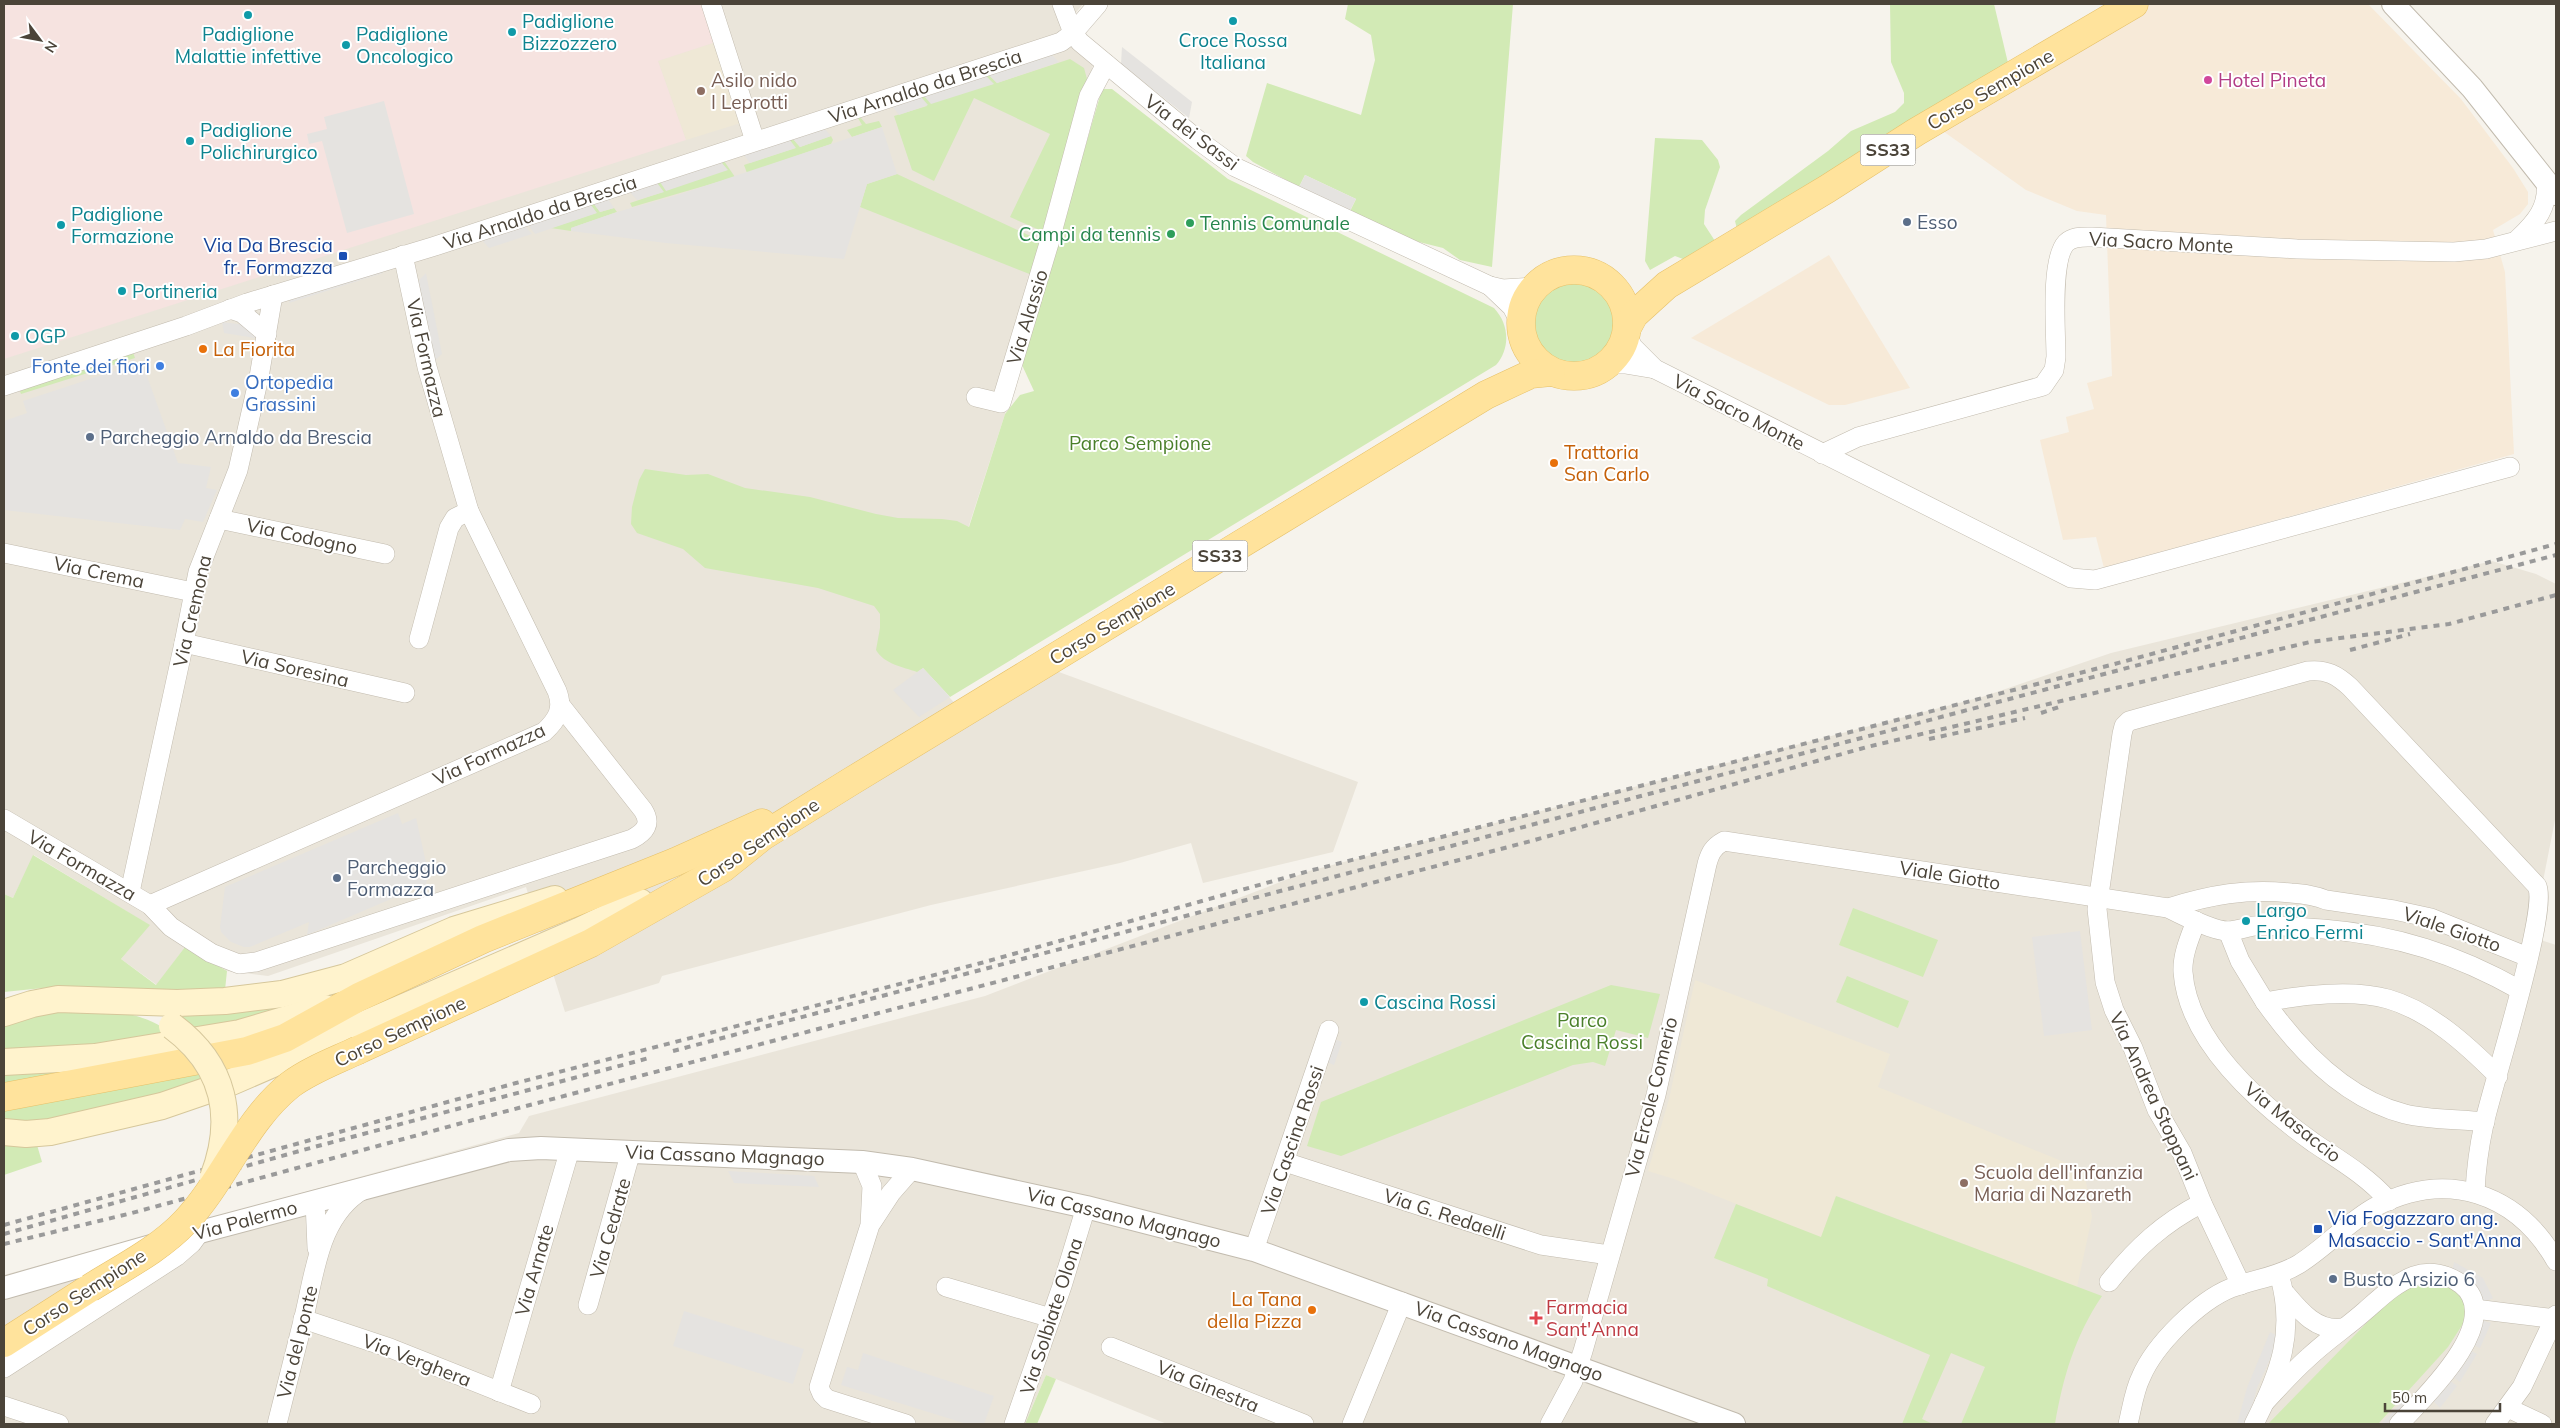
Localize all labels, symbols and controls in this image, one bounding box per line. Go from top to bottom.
marker: Padiglione Malattie infettive [242,9,254,21]
place label: Padiglione Bizzozzero [522,9,617,55]
north arrow [15,15,65,65]
marker: Croce Rossa Italiana [1227,15,1239,27]
place label: Padiglione Malattie infettive [175,22,321,68]
place label: Padiglione Oncologico [356,22,453,68]
marker: Padiglione Bizzozzero [506,26,518,38]
place label: Croce Rossa Italiana [1178,28,1288,74]
text: N [41,38,61,56]
marker: Padiglione Oncologico [340,39,352,51]
street label: Via Arnaldo da Brescia [825,43,1025,129]
street label: Corso Sempione [1922,43,2058,135]
place label: Asilo nido I Leprotti [711,68,797,114]
place label: Hotel Pineta [2218,68,2326,92]
marker: Hotel Pineta [2202,74,2214,86]
marker: Asilo nido I Leprotti [695,85,707,97]
street label: Via dei Sassi [1140,89,1244,175]
place label: Padiglione Polichirurgico [200,118,318,164]
road number: SS33 [1860,134,1916,166]
marker: Padiglione Polichirurgico [184,135,196,147]
street label: Via Arnaldo da Brescia [440,169,640,255]
place label: Padiglione Formazione [71,202,174,248]
place label: Esso [1917,210,1958,234]
place label: Tennis Comunale [1200,211,1350,235]
marker: Esso [1901,216,1913,228]
marker: Tennis Comunale [1184,217,1196,229]
marker: Padiglione Formazione [55,219,67,231]
place label: Campi da tennis [1018,222,1161,246]
street label: Via Sacro Monte [2088,226,2234,258]
marker: Campi da tennis [1165,228,1177,240]
place label: Via Da Brescia fr. Formazza [204,233,333,279]
marker: Via Da Brescia fr. Formazza [337,250,349,262]
street label: Via Alassio [1001,267,1053,367]
place label: Portineria [132,279,218,303]
marker: Portineria [116,285,128,297]
street label: Via Formazza [402,296,452,420]
place label: OGP [25,324,66,348]
marker: OGP [9,330,21,342]
place label: La Fiorita [213,337,295,361]
marker: La Fiorita [197,343,209,355]
place label: Fonte dei fiori [31,354,150,378]
marker: Fonte dei fiori [154,360,166,372]
street label: Via Sacro Monte [1669,368,1809,456]
place label: Ortopedia Grassini [245,370,334,416]
marker: Ortopedia Grassini [229,387,241,399]
place label: Parcheggio Arnaldo da Brescia [100,425,372,449]
marker: Parcheggio Arnaldo da Brescia [84,431,96,443]
park label: Parco Sempione [1069,431,1211,455]
place label: Trattoria San Carlo [1564,440,1650,486]
marker: Trattoria San Carlo [1548,457,1560,469]
street label: Via Codogno [244,513,360,559]
road number: SS33 [1192,540,1248,572]
street label: Via Crema [51,551,147,593]
street label: Via Cremona [167,553,217,669]
street label: Corso Sempione [1045,576,1179,670]
street label: Via Soresina [239,644,351,692]
street label: Via Formazza [429,717,549,791]
street label: Corso Sempione [692,792,824,892]
street label: Via Formazza [23,824,141,906]
place label: Parcheggio Formazza [347,855,446,901]
street label: Viale Giotto [1898,855,2002,895]
marker: Parcheggio Formazza [331,872,343,884]
place label: Largo Enrico Fermi [2256,898,2364,944]
street label: Viale Giotto [2400,901,2504,957]
marker: Largo Enrico Fermi [2240,915,2252,927]
street label: Corso Sempione [330,990,470,1072]
place label: Cascina Rossi [1374,990,1496,1014]
marker: Cascina Rossi [1358,996,1370,1008]
park label: Parco Cascina Rossi [1521,1008,1643,1054]
street label: Via Andrea Stoppani [2104,1008,2204,1184]
street label: Via Ercole Comerio [1619,1014,1683,1180]
street label: Via Cascina Rossi [1255,1062,1329,1218]
street label: Via Masaccio [2240,1077,2346,1167]
street label: Via Cassano Magnago [625,1140,825,1170]
place label: Scuola dell'infanzia Maria di Nazareth [1974,1160,2143,1206]
street label: Via Cedrate [584,1175,636,1281]
marker: Scuola dell'infanzia Maria di Nazareth [1958,1177,1970,1189]
street label: Via Cassano Magnago [1024,1181,1224,1253]
street label: Via G. Redaelli [1381,1183,1509,1245]
street label: Via Palermo [190,1195,300,1245]
place label: Via Fogazzaro ang. Masaccio - Sant'Anna [2328,1206,2521,1252]
street label: Via Arnate [509,1221,559,1319]
marker: Via Fogazzaro ang. Masaccio - Sant'Anna [2312,1223,2324,1235]
street label: Via Solbiate Olona [1014,1235,1088,1397]
street label: Corso Sempione [18,1243,150,1341]
place label: Busto Arsizio 6 [2343,1267,2475,1291]
marker: Busto Arsizio 6 [2327,1273,2339,1285]
street label: Via del ponte [271,1283,323,1401]
place label: La Tana della Pizza [1207,1287,1302,1333]
place label: Farmacia Sant'Anna [1546,1295,1639,1341]
street label: Via Cassano Magnago [1411,1296,1607,1386]
marker: La Tana della Pizza [1306,1304,1318,1316]
marker: Farmacia Sant'Anna [1530,1312,1542,1324]
street label: Via Verghera [359,1328,475,1392]
street label: Via Ginestra [1153,1355,1263,1417]
scale bar [2385,1380,2500,1412]
text: 50 m [2392,1388,2427,1407]

